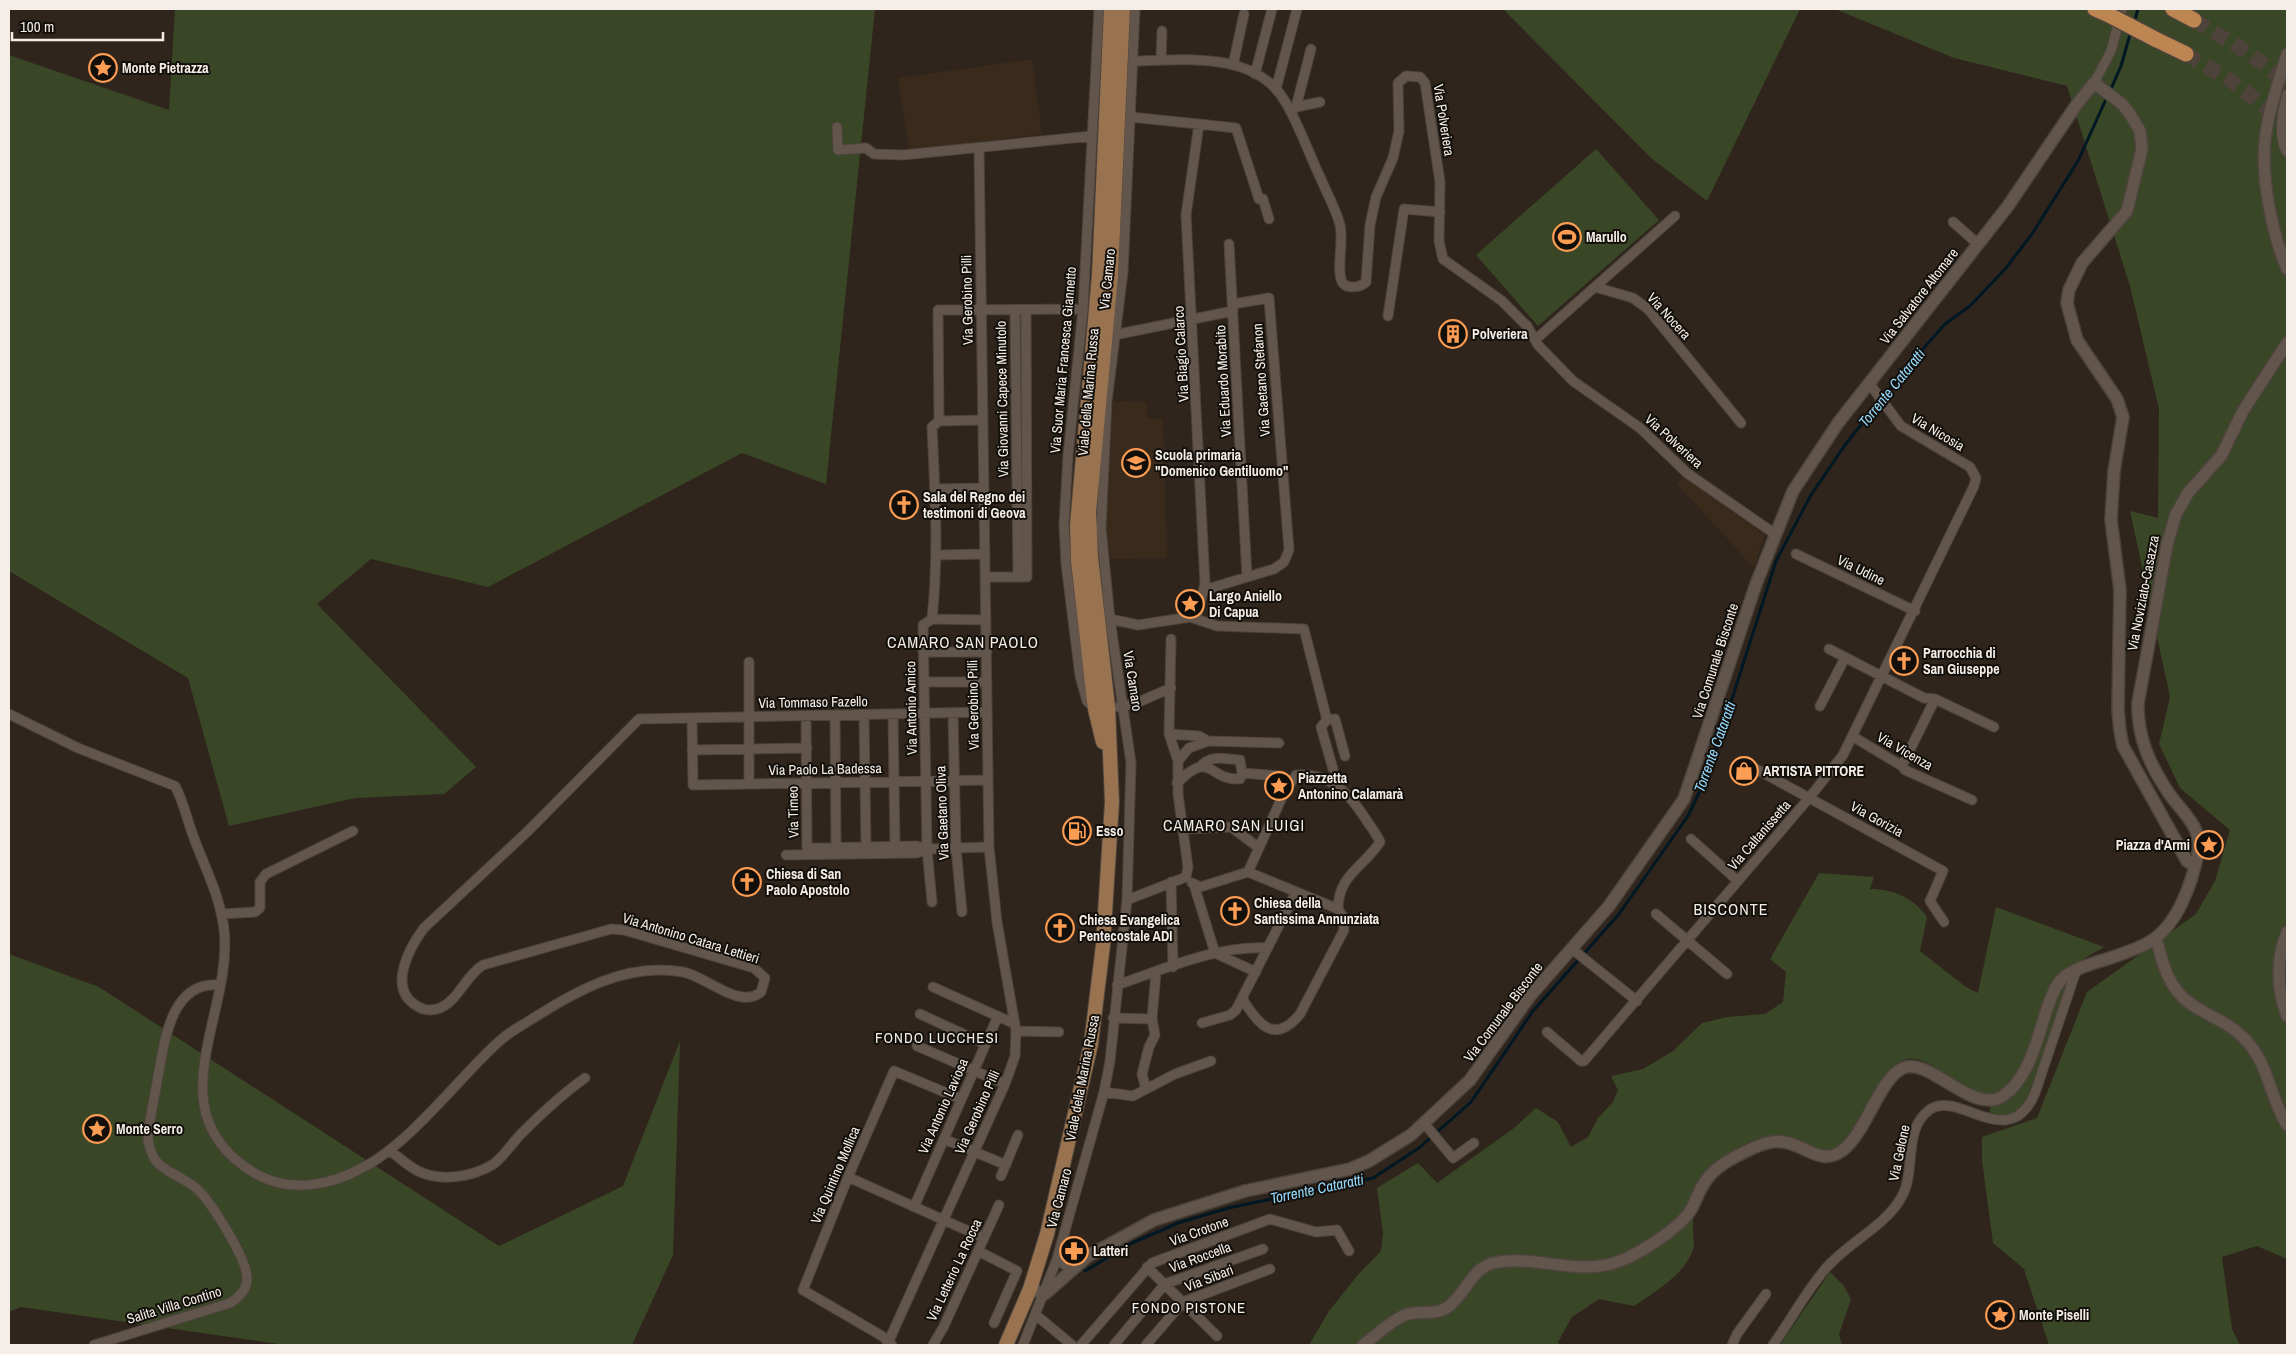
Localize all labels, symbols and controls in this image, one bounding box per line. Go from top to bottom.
scale bar [12,10,164,42]
text: 100 m [20,16,54,37]
place icon: Monte Pietrazza [88,53,118,83]
place label: Monte Pietrazza [122,59,209,77]
street label: Via Polveriera [1429,83,1459,158]
sports icon: Marullo [1552,222,1582,252]
place label: Marullo [1586,228,1627,246]
street label: Via Salvatore Altomare [1876,244,1962,348]
street label: Via Camaro [1095,248,1119,310]
street label: Via Gerobino Pilli [957,255,977,345]
street label: Via Suor Maria Francesca Giannetto [1046,266,1080,454]
street label: Via Nocera [1643,289,1695,344]
street label: Via Biagio Calarco [1169,306,1193,402]
building icon: Polveriera [1438,319,1468,349]
street label: Via Giovanni Capece Minutolo [992,320,1012,478]
street label: Via Gaetano Stefanon [1248,323,1274,437]
street label: Via Eduardo Morabito [1211,325,1235,437]
place label: Polveriera [1472,325,1528,343]
street label: Viale della Marina Russa [1073,327,1103,457]
water label: Torrente Cataratti [1853,344,1930,431]
street label: Via Nicosia [1908,409,1969,455]
street label: Via Polveriera [1641,410,1707,472]
place label: Scuola primaria "Domenico Gentiluomo" [1155,446,1288,480]
school or university icon: Scuola primaria "Domenico Gentiluomo" [1121,448,1151,478]
place label: Sala del Regno dei testimoni di Geova [923,488,1026,522]
church icon: Sala del Regno dei testimoni di Geova [889,490,919,520]
street label: Via Noviziato-Casazza [2123,533,2163,652]
street label: Via Udine [1834,551,1888,589]
place label: Largo Aniello Di Capua [1209,587,1282,621]
place icon: Largo Aniello Di Capua [1175,589,1205,619]
street label: Via Comunale Bisconte [1688,601,1742,721]
district label: CAMARO SAN PAOLO [887,631,1039,653]
place label: Parrocchia di San Giuseppe [1923,644,2000,678]
church icon: Parrocchia di San Giuseppe [1889,646,1919,676]
street label: Via Camaro [1119,649,1147,713]
street label: Via Gerobino Pilli [963,660,983,750]
street label: Via Antonio Amico [901,661,921,755]
street label: Via Tommaso Fazello [758,692,868,712]
water label: Torrente Cataratti [1688,698,1741,795]
street label: Via Vicenza [1874,728,1937,774]
shop icon: ARTISTA PITTORE [1729,756,1759,786]
street label: Via Paolo La Badessa [768,759,882,779]
place label: ARTISTA PITTORE [1763,762,1865,780]
street label: Via Gaetano Oliva [931,765,953,860]
place label: Piazzetta Antonino Calamarà [1298,769,1404,803]
place icon: Piazzetta Antonino Calamarà [1264,771,1294,801]
street label: Via Timeo [784,786,802,838]
street label: Via Caltanissetta [1724,796,1795,874]
street label: Via Gorizia [1847,797,1907,841]
district label: CAMARO SAN LUIGI [1163,814,1305,836]
fuel station icon: Esso [1062,816,1092,846]
place label: Esso [1096,822,1123,840]
place icon: Piazza d'Armi [2194,830,2224,860]
place label: Piazza d'Armi [2116,836,2190,854]
place label: Chiesa di San Paolo Apostolo [766,865,850,899]
church icon: Chiesa di San Paolo Apostolo [732,867,762,897]
place label: Chiesa della Santissima Annunziata [1254,894,1380,928]
church icon: Chiesa della Santissima Annunziata [1220,896,1250,926]
district label: BISCONTE [1693,898,1769,920]
street label: Via Antonino Catara Lettieri [620,909,762,967]
place label: Chiesa Evangelica Pentecostale ADI [1079,911,1180,945]
church icon: Chiesa Evangelica Pentecostale ADI [1045,913,1075,943]
street label: Via Comunale Bisconte [1460,958,1546,1066]
street label: Viale della Marina Russa [1061,1013,1103,1143]
district label: FONDO LUCCHESI [875,1027,999,1048]
street label: Via Antonio Laviosa [914,1055,972,1157]
street label: Via Gerobino Pilli [950,1067,1004,1157]
place icon: Monte Serro [82,1114,112,1144]
place label: Monte Serro [116,1120,183,1138]
street label: Via Quintino Mollica [806,1123,864,1226]
street label: Via Gelone [1884,1123,1914,1183]
street label: Via Camaro [1042,1166,1076,1230]
water label: Torrente Cataratti [1268,1168,1366,1209]
street label: Via Crotone [1167,1212,1231,1250]
street label: Via Letterio La Rocca [922,1215,986,1324]
pharmacy icon: Latteri [1059,1236,1089,1266]
street label: Via Roccella [1167,1237,1234,1276]
place label: Latteri [1093,1242,1128,1260]
street label: Via Sibari [1182,1260,1236,1296]
street label: Salita Villa Contino [124,1282,224,1328]
district label: FONDO PISTONE [1132,1297,1246,1318]
place icon: Monte Piselli [1985,1300,2015,1330]
place label: Monte Piselli [2019,1306,2089,1324]

